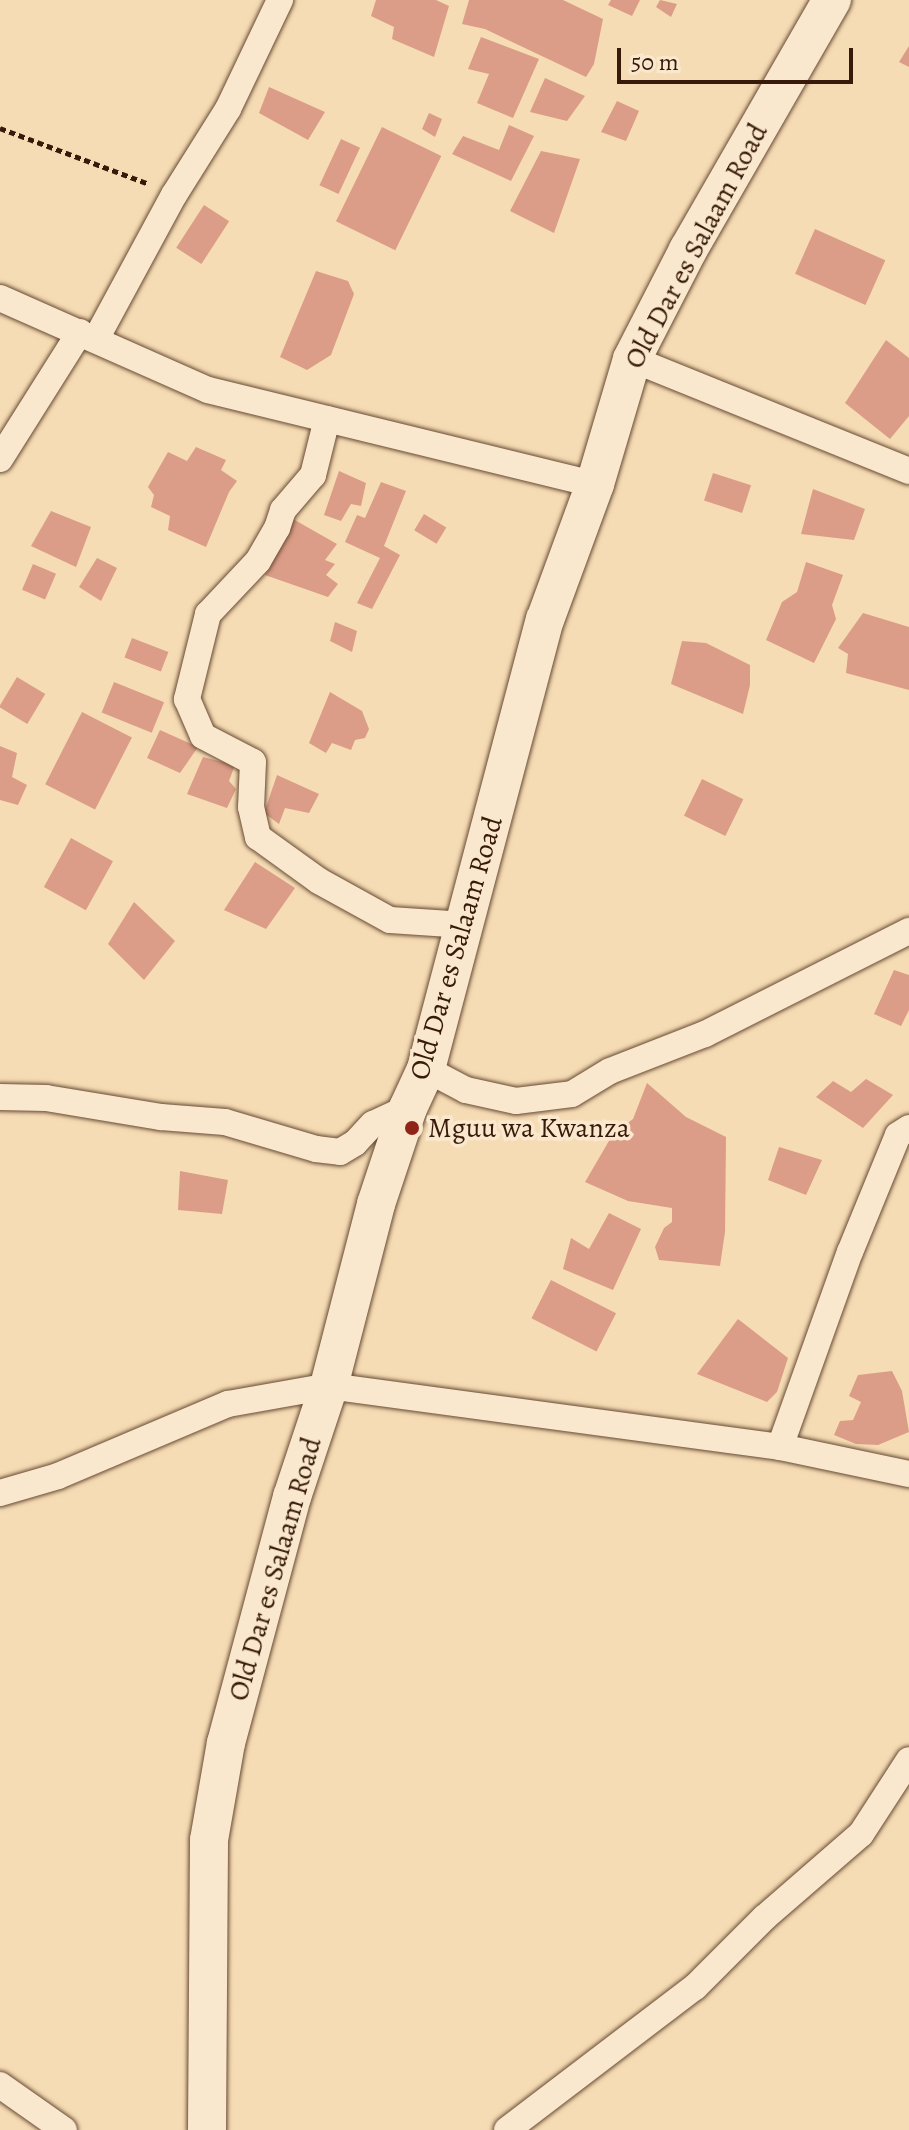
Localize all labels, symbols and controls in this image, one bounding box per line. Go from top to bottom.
scale bar [621,32,857,82]
text: 50 m [631,46,679,78]
street label: Old Dar es Salaam Road [617,118,775,374]
street label: Old Dar es Salaam Road [402,812,510,1084]
place label: Mguu wa Kwanza [428,1111,630,1145]
marker: Mguu wa Kwanza [403,1119,421,1137]
street label: Old Dar es Salaam Road [221,1433,329,1705]

